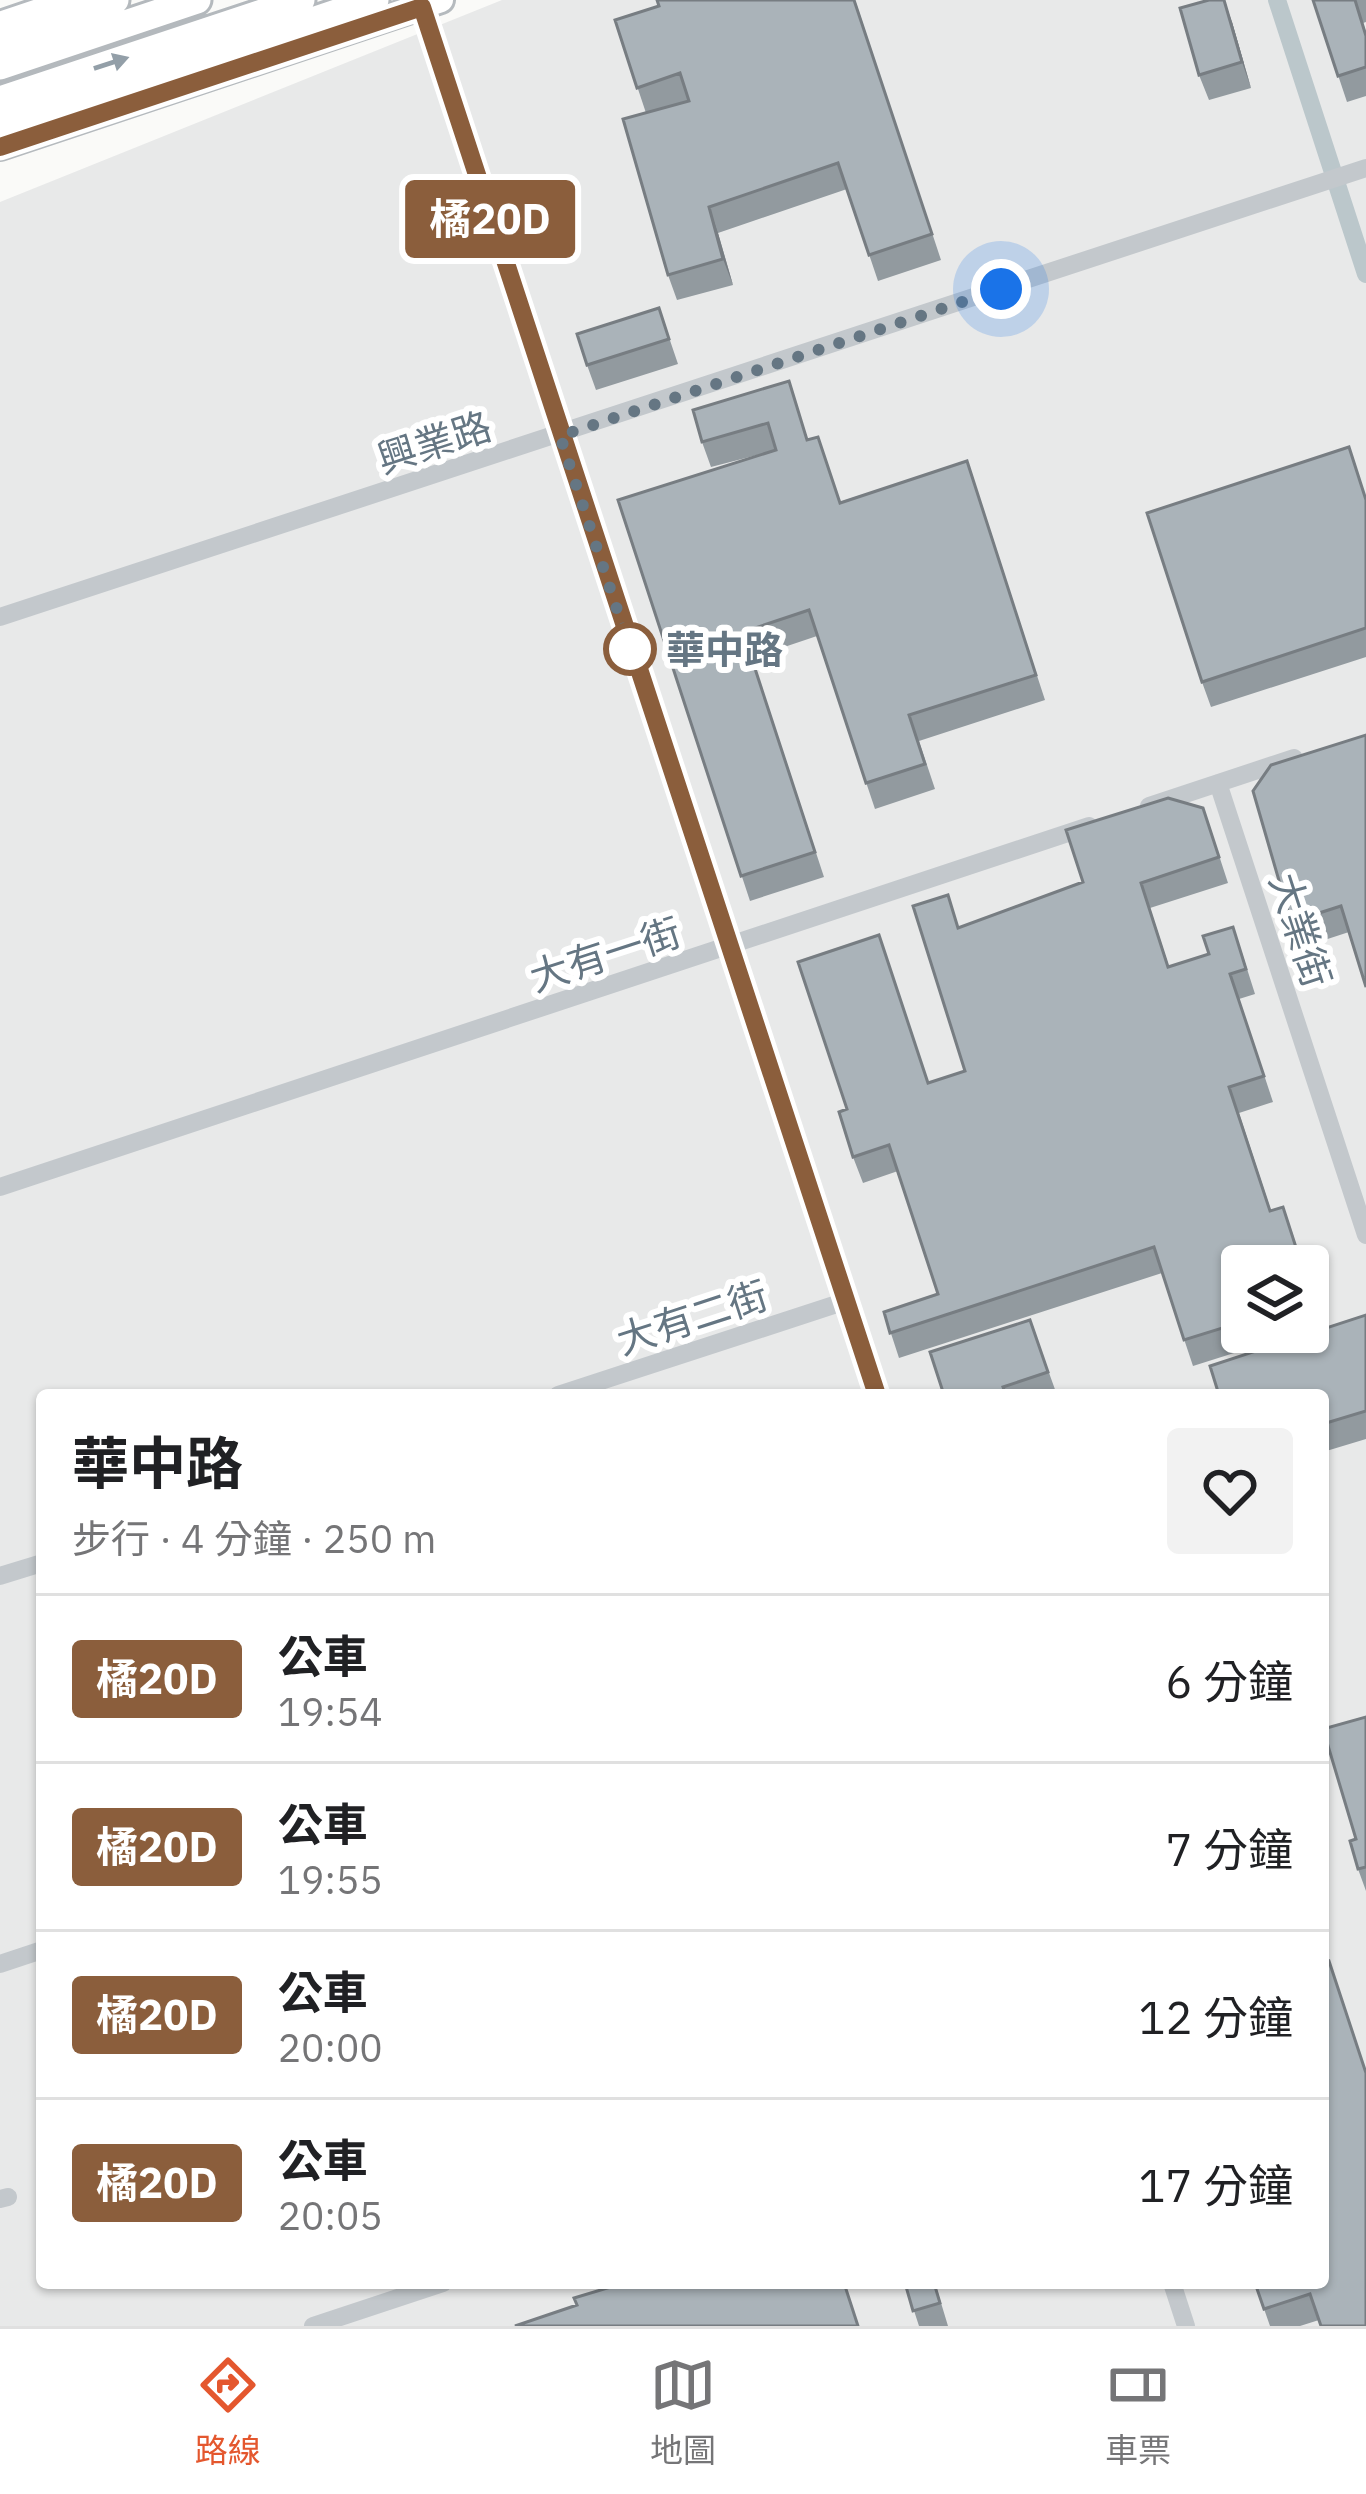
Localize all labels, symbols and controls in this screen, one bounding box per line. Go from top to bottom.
one-way arrow [93,53,129,71]
line badge: 橘20D [406,180,574,258]
text: 橘20D [429,191,551,246]
your location [971,259,1031,319]
street label: 興業路 [370,400,498,484]
marker: 華中路 [605,624,655,674]
place label: 華中路 [666,624,783,675]
street label: 大業街 [1259,866,1343,994]
street label: 大有一街 [523,906,687,1002]
map controls [1221,1245,1329,1353]
button: layers [1221,1245,1329,1353]
street label: 大有二街 [610,1269,774,1365]
text: 華中路 [72,1426,243,1500]
button: heart [1167,1428,1293,1554]
text: 步行 · 4 分鐘 · 250 m [72,1513,436,1564]
text: 公車 [278,1627,368,1685]
text: 橘20D [96,1651,218,1706]
text: 6 分鐘 [1165,1652,1293,1710]
text: 19:54 [278,1686,383,1737]
text: 公車 [278,1795,368,1853]
text: 橘20D [96,1819,218,1874]
text: 7 分鐘 [1165,1820,1293,1878]
text: 19:55 [278,1854,383,1905]
text: 公車 [278,1963,368,2021]
text: 橘20D [96,1987,218,2042]
text: 12 分鐘 [1138,1988,1293,2046]
text: 20:00 [278,2022,383,2073]
text: 公車 [278,2131,368,2189]
text: 橘20D [96,2155,218,2210]
text: 17 分鐘 [1138,2156,1293,2214]
text: 20:05 [278,2190,383,2241]
tab: 路線 [195,2352,261,2472]
tab: 地圖 [650,2352,716,2472]
tab: 車票 [1105,2352,1171,2472]

